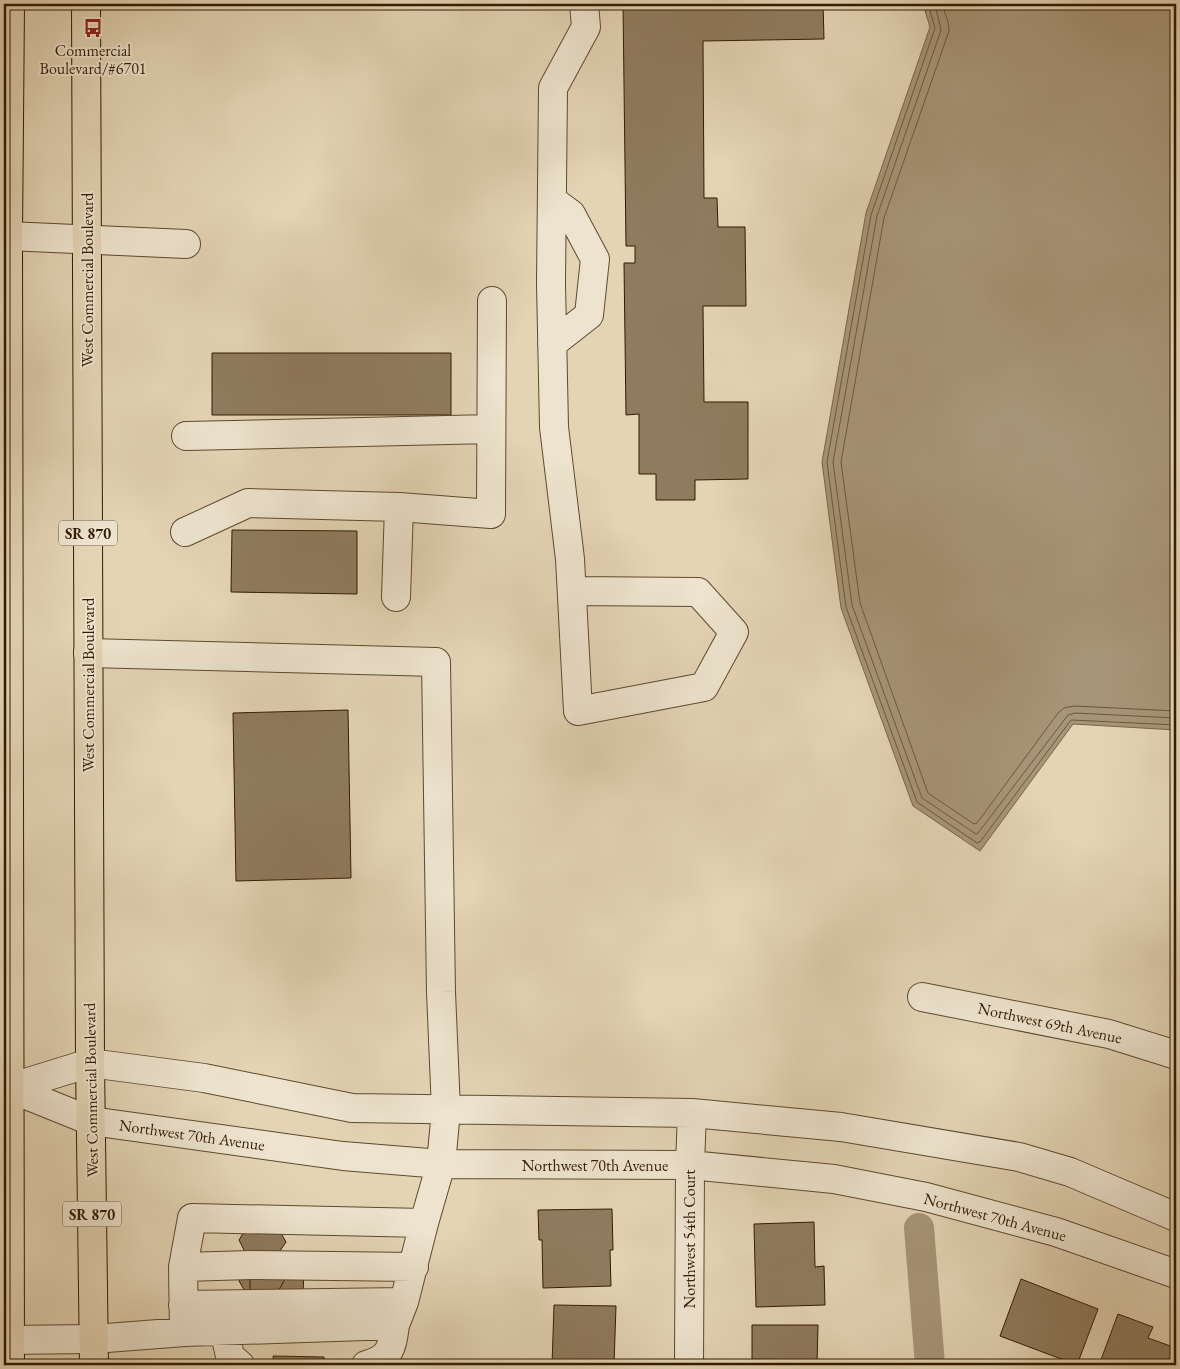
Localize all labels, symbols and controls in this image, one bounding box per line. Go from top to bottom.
bus stop icon: Commercial Boulevard/#6701 [82,17,104,39]
place label: Commercial Boulevard/#6701 [39,40,147,79]
street label: West Commercial Boulevard [77,192,98,367]
road number: SR 870 [59,520,117,546]
street label: West Commercial Boulevard [78,597,99,772]
street label: Northwest 69th Avenue [976,997,1124,1049]
street label: West Commercial Boulevard [79,1002,103,1178]
street label: Northwest 70th Avenue [118,1114,266,1156]
street label: Northwest 70th Avenue [522,1155,668,1176]
street label: Northwest 54th Court [679,1170,700,1308]
street label: Northwest 70th Avenue [921,1188,1069,1246]
road number: SR 870 [63,1202,121,1226]

